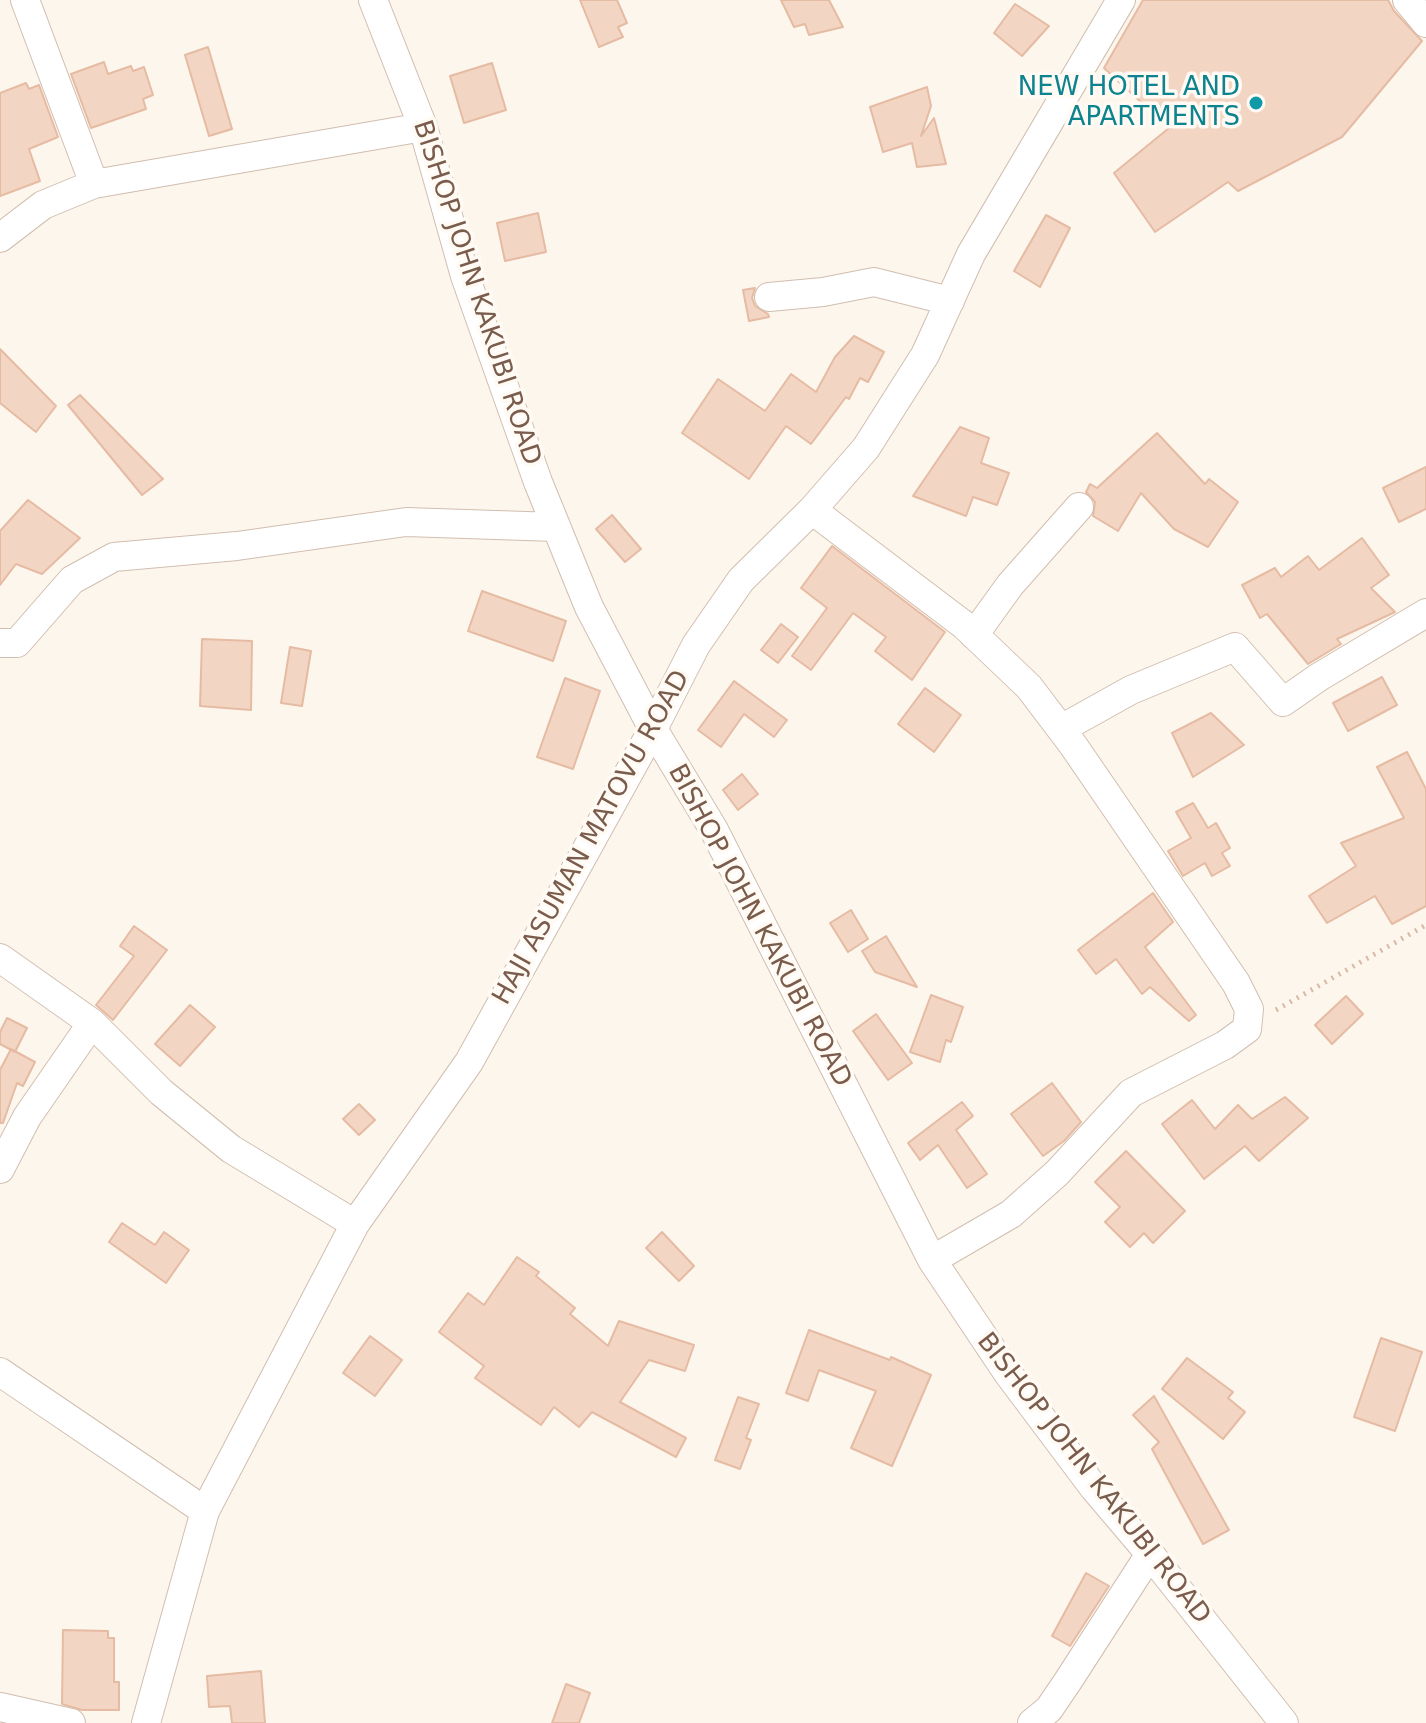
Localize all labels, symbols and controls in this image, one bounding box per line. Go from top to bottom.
place label: NEW HOTEL AND APARTMENTS [1018,72,1240,134]
marker: NEW HOTEL AND APARTMENTS [1247,94,1265,112]
street label: BISHOP JOHN KAKUBI ROAD [405,117,547,469]
street label: HAJI ASUMAN MATOVU ROAD [487,665,697,1011]
street label: BISHOP JOHN KAKUBI ROAD [661,759,857,1093]
street label: BISHOP JOHN KAKUBI ROAD [970,1327,1216,1631]

